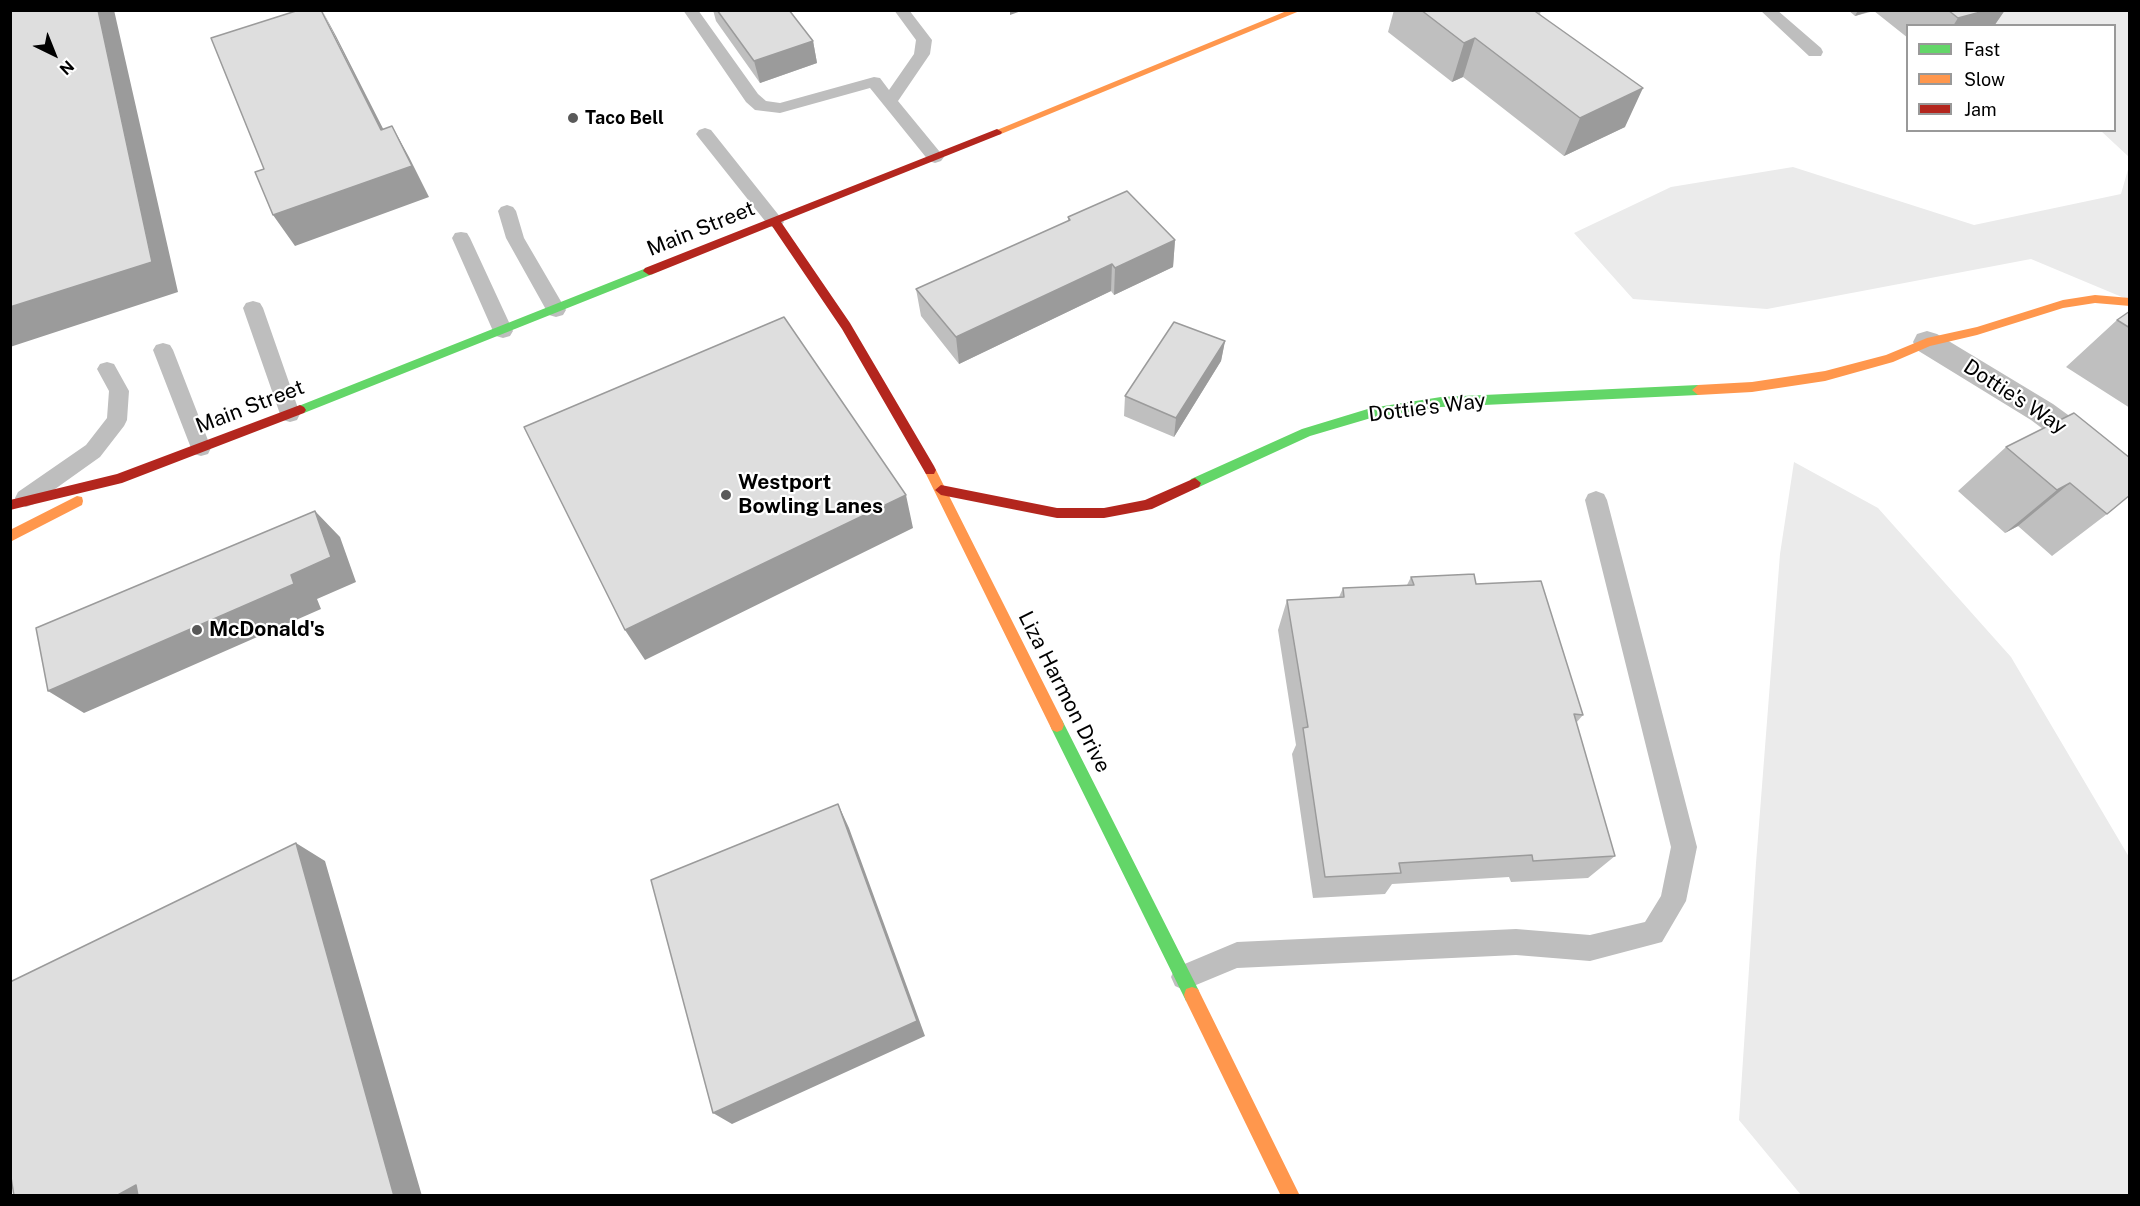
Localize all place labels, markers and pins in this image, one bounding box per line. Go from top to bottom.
place label: Taco Bell [585,107,664,129]
marker: Taco Bell [566,111,580,125]
place label: Westport Bowling Lanes [738,470,883,520]
marker: Westport Bowling Lanes [719,488,733,502]
place label: McDonald's [209,617,325,643]
marker: McDonald's [190,623,204,637]

